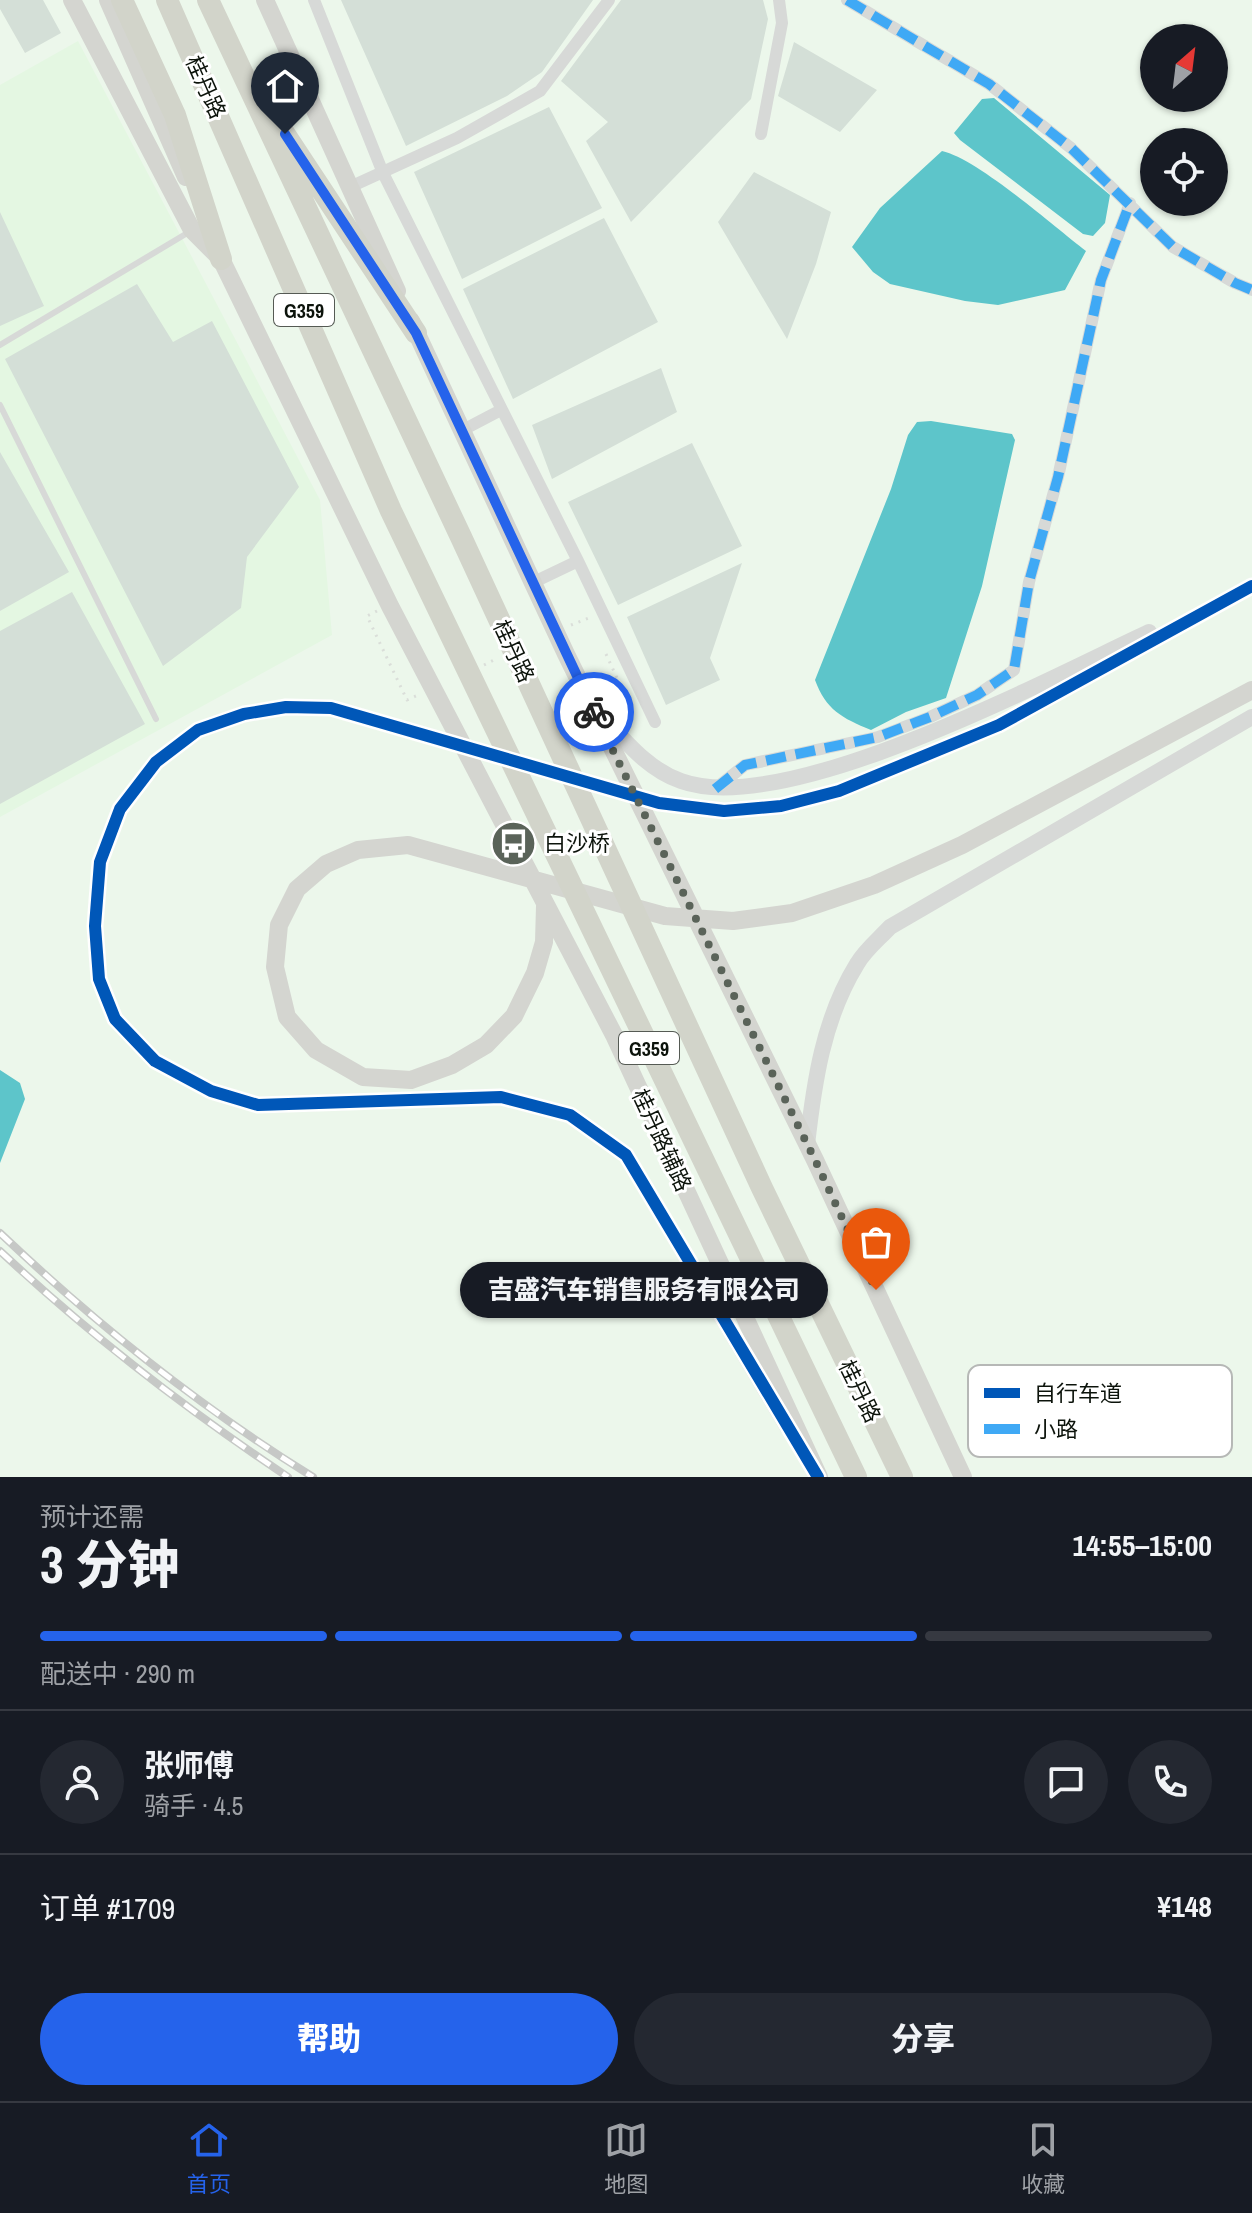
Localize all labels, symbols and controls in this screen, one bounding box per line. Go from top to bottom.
north arrow [1140,24,1228,112]
map controls [1140,24,1228,216]
street label: 桂丹路 [179,51,233,123]
pin [251,52,319,134]
icon: home [263,64,307,108]
button: locate [1140,128,1228,216]
road number: G359 [274,294,334,326]
street label: 桂丹路 [486,615,542,687]
courier [554,672,634,752]
icon: bike [572,690,616,734]
bus stop icon: 白沙桥 [489,819,537,867]
place label: 白沙桥 [544,828,610,858]
road number: G359 [619,1032,679,1064]
street label: 桂丹路辅路 [625,1084,699,1196]
pin [842,1208,910,1290]
icon: bag [854,1220,898,1264]
callout: 吉盛汽车销售服务有限公司 [460,1262,828,1318]
text: 吉盛汽车销售服务有限公司 [488,1272,800,1307]
street label: 桂丹路 [832,1355,888,1427]
legend [968,1365,1232,1457]
text: 自行车道 [1034,1378,1122,1408]
text: 小路 [1034,1414,1078,1444]
text: 预计还需 [40,1499,144,1534]
text: 14:55–15:00 [1073,1525,1212,1565]
text: 3 分钟 [40,1529,180,1599]
text: 配送中 · 290 m [40,1656,195,1691]
button: person [40,1740,124,1824]
button: chat [1024,1740,1108,1824]
button: phone [1128,1740,1212,1824]
text: 张师傅 [144,1745,234,1785]
text: 骑手 · 4.5 [144,1788,243,1823]
text: ¥148 [1157,1886,1212,1926]
text: 订单 #1709 [40,1888,175,1928]
button: 帮助 [40,1993,618,2085]
button: 分享 [634,1993,1212,2085]
tab: 首页 [187,2118,231,2199]
tab: 地图 [604,2118,648,2199]
tab: 收藏 [1021,2118,1065,2199]

